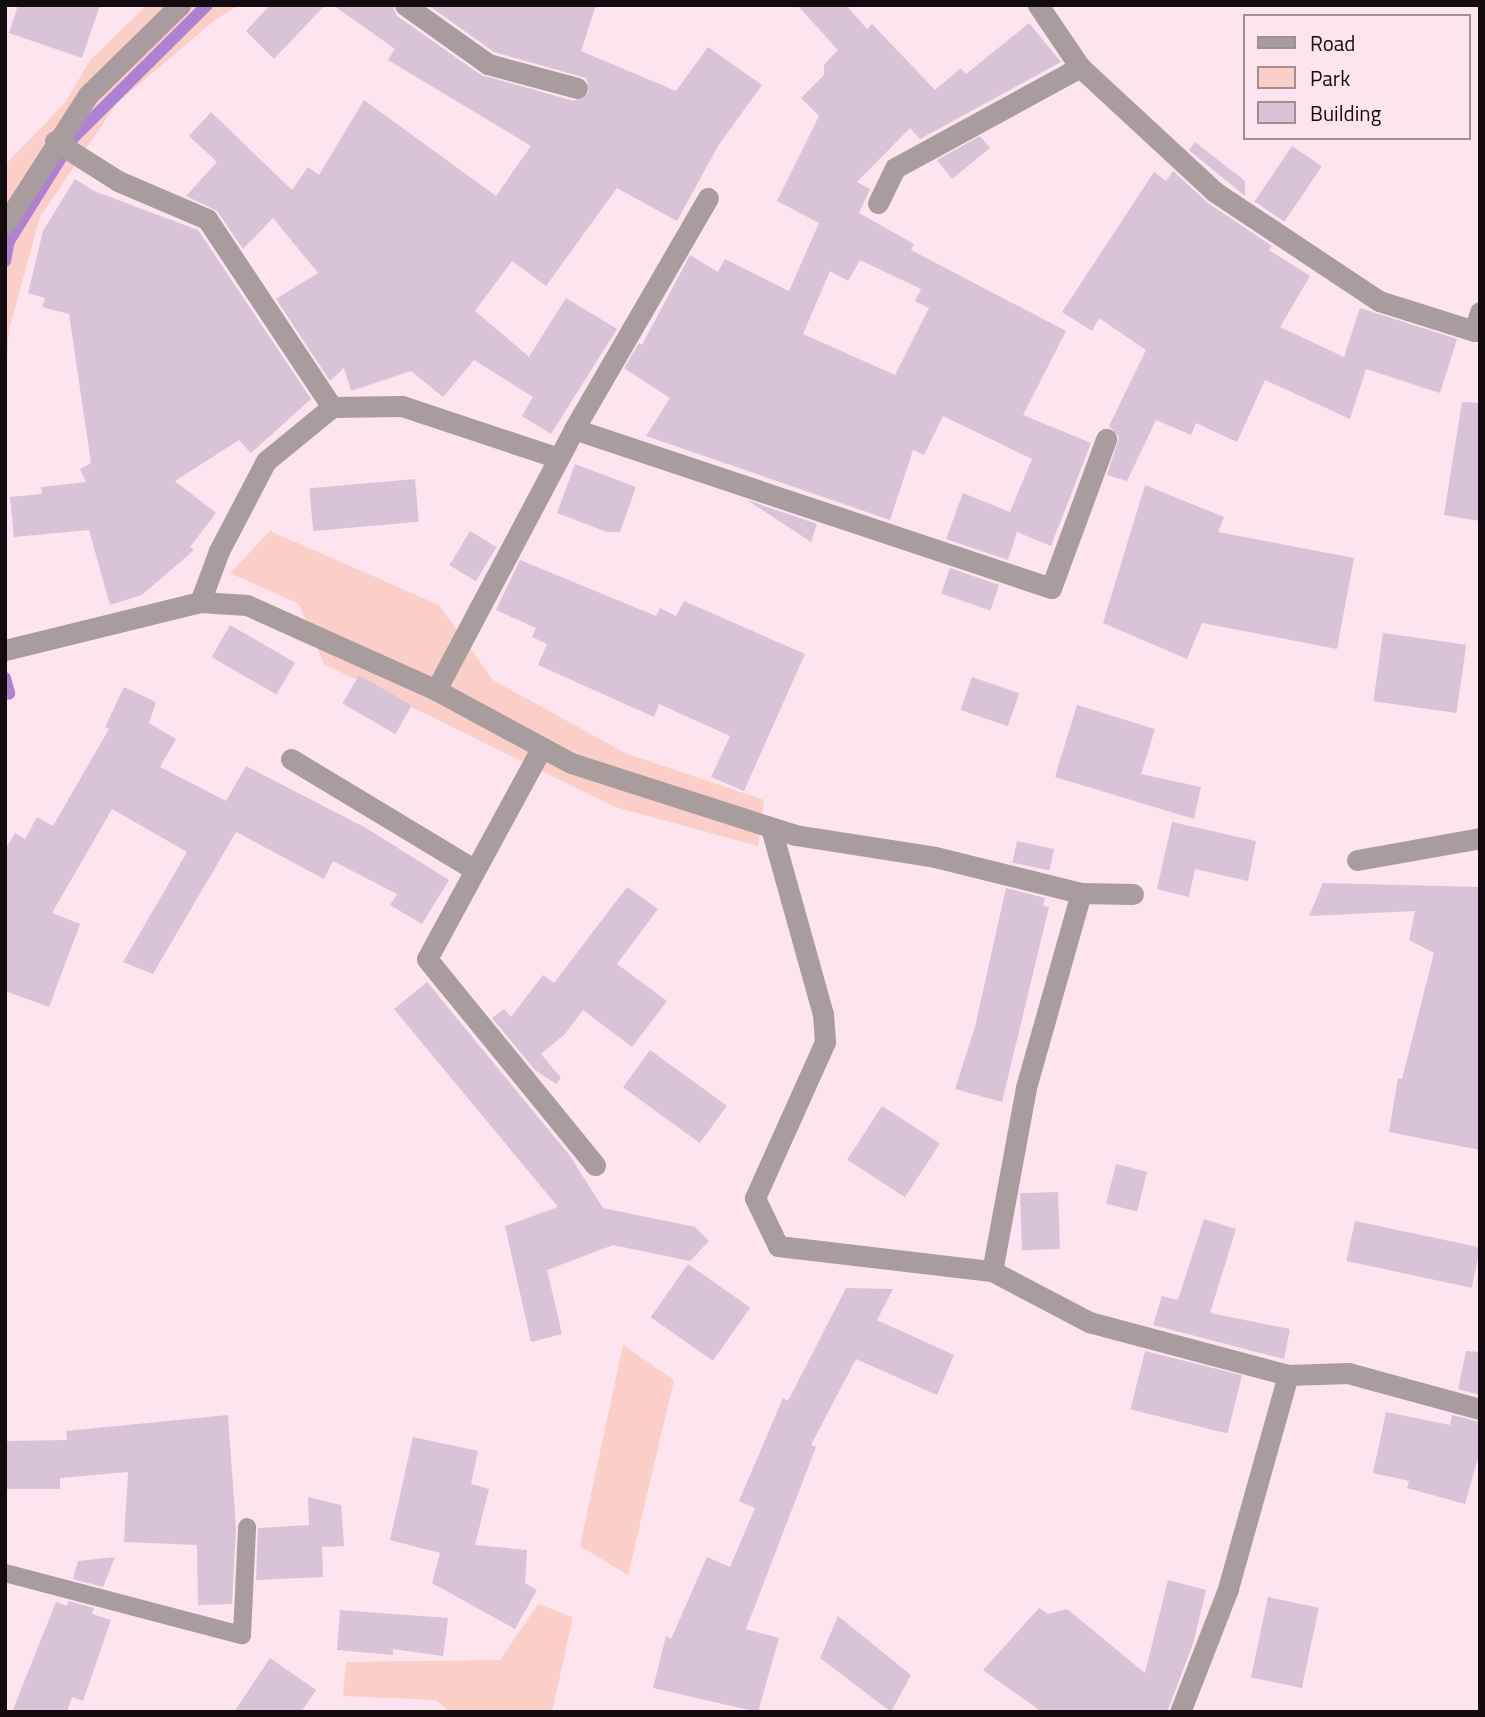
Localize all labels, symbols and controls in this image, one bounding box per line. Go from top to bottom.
legend [1244,14,1471,140]
text: Road [1310,27,1355,59]
text: Park [1310,62,1350,94]
text: Building [1310,97,1381,129]

